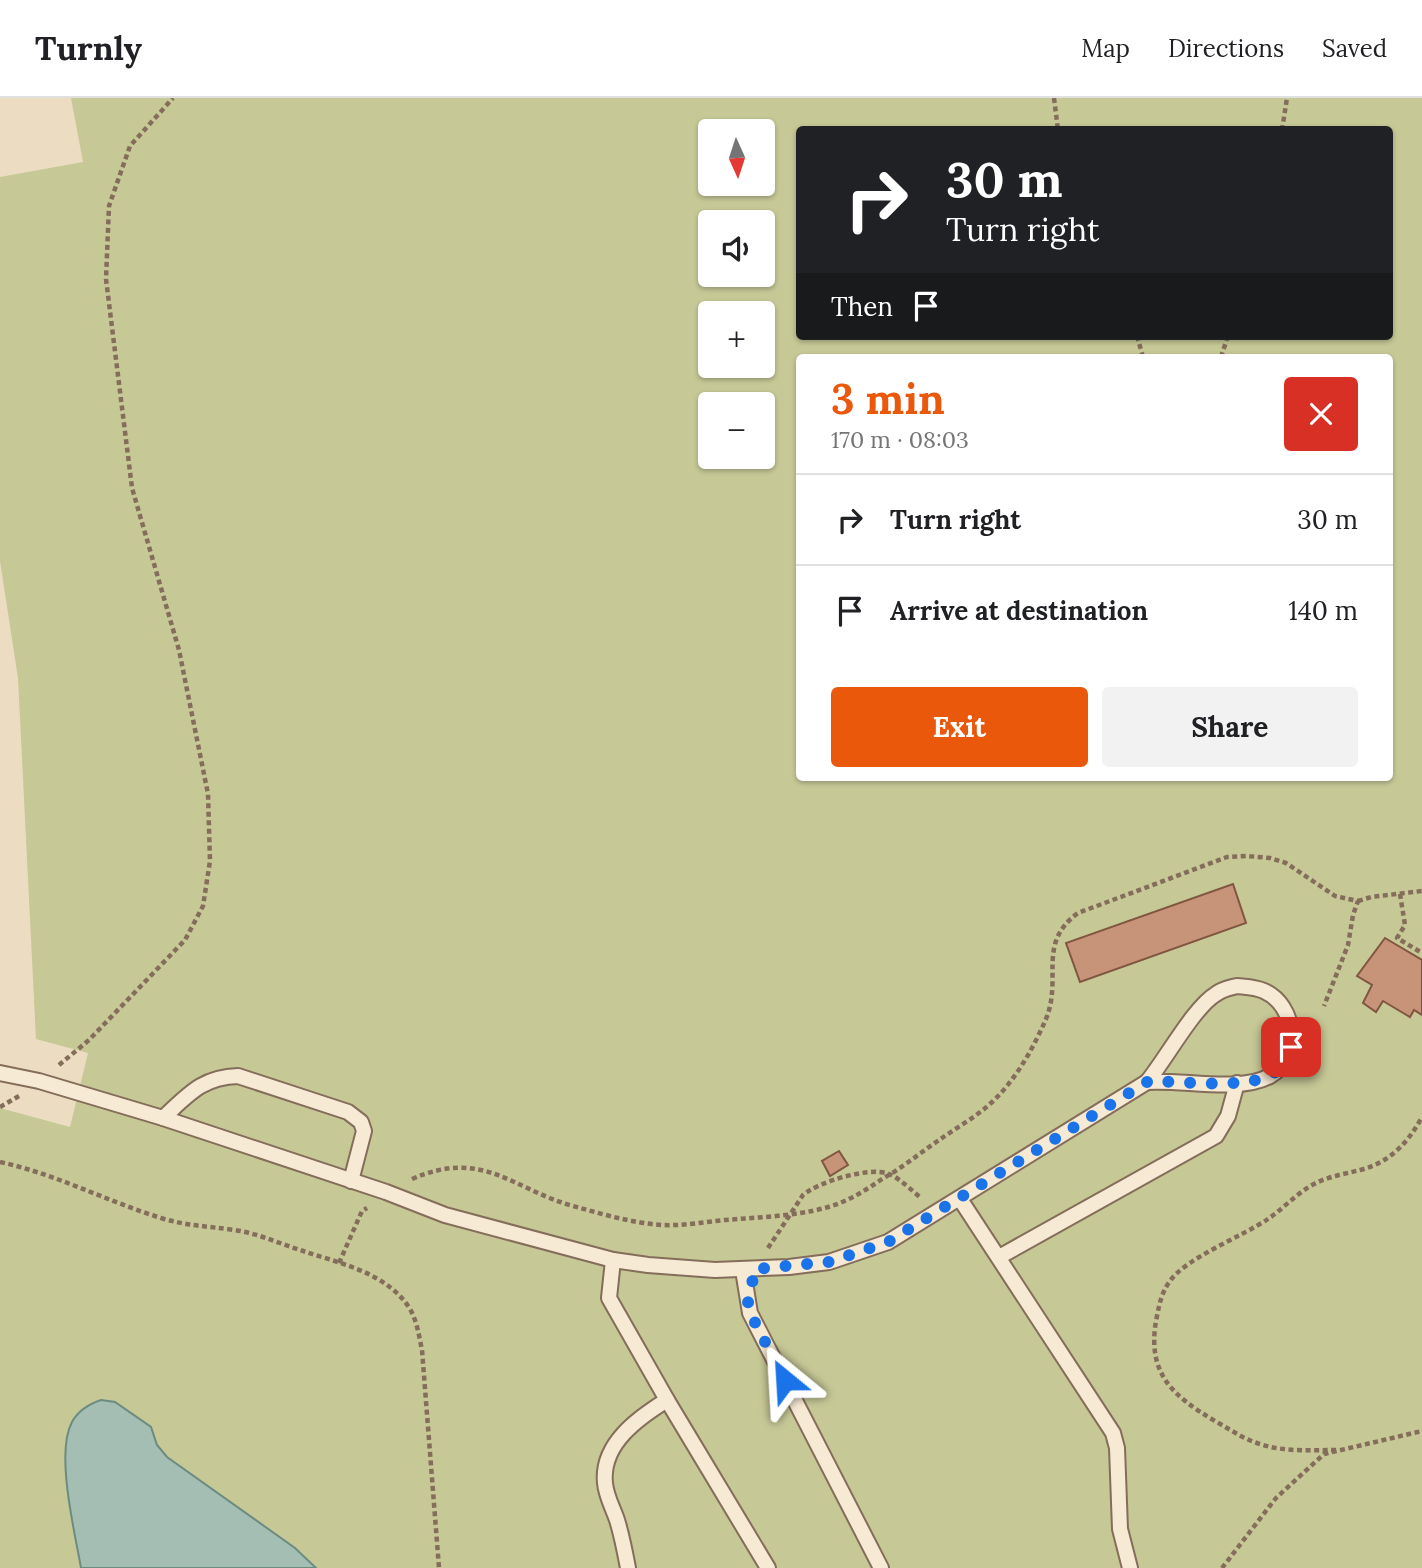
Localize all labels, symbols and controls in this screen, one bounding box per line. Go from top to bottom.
text: Turnly [35,27,142,69]
text: Map [1081,33,1130,64]
text: Directions [1168,33,1284,64]
text: Saved [1322,33,1387,64]
north arrow [698,119,775,196]
map controls [698,119,775,469]
text: 30 m [946,148,1063,210]
icon: right [831,154,922,245]
text: Turn right [946,209,1099,250]
button: sound [698,210,775,287]
icon: arrive [907,287,945,325]
text: Then [831,290,893,323]
button: + [698,301,775,378]
text: 3 min [831,372,945,426]
button: close [1284,377,1358,451]
button: − [698,392,775,469]
text: 170 m · 08:03 [831,425,969,454]
icon: right [831,501,869,539]
text: Turn right [890,503,1021,536]
text: 30 m [1297,503,1358,536]
icon: arrive [831,592,869,630]
text: Arrive at destination [890,594,1148,627]
text: 140 m [1288,594,1358,627]
button: Exit [831,687,1088,767]
button: Share [1102,687,1358,767]
pin [1261,1017,1321,1077]
icon: arrive [1272,1028,1310,1066]
position arrow [748,1343,822,1417]

